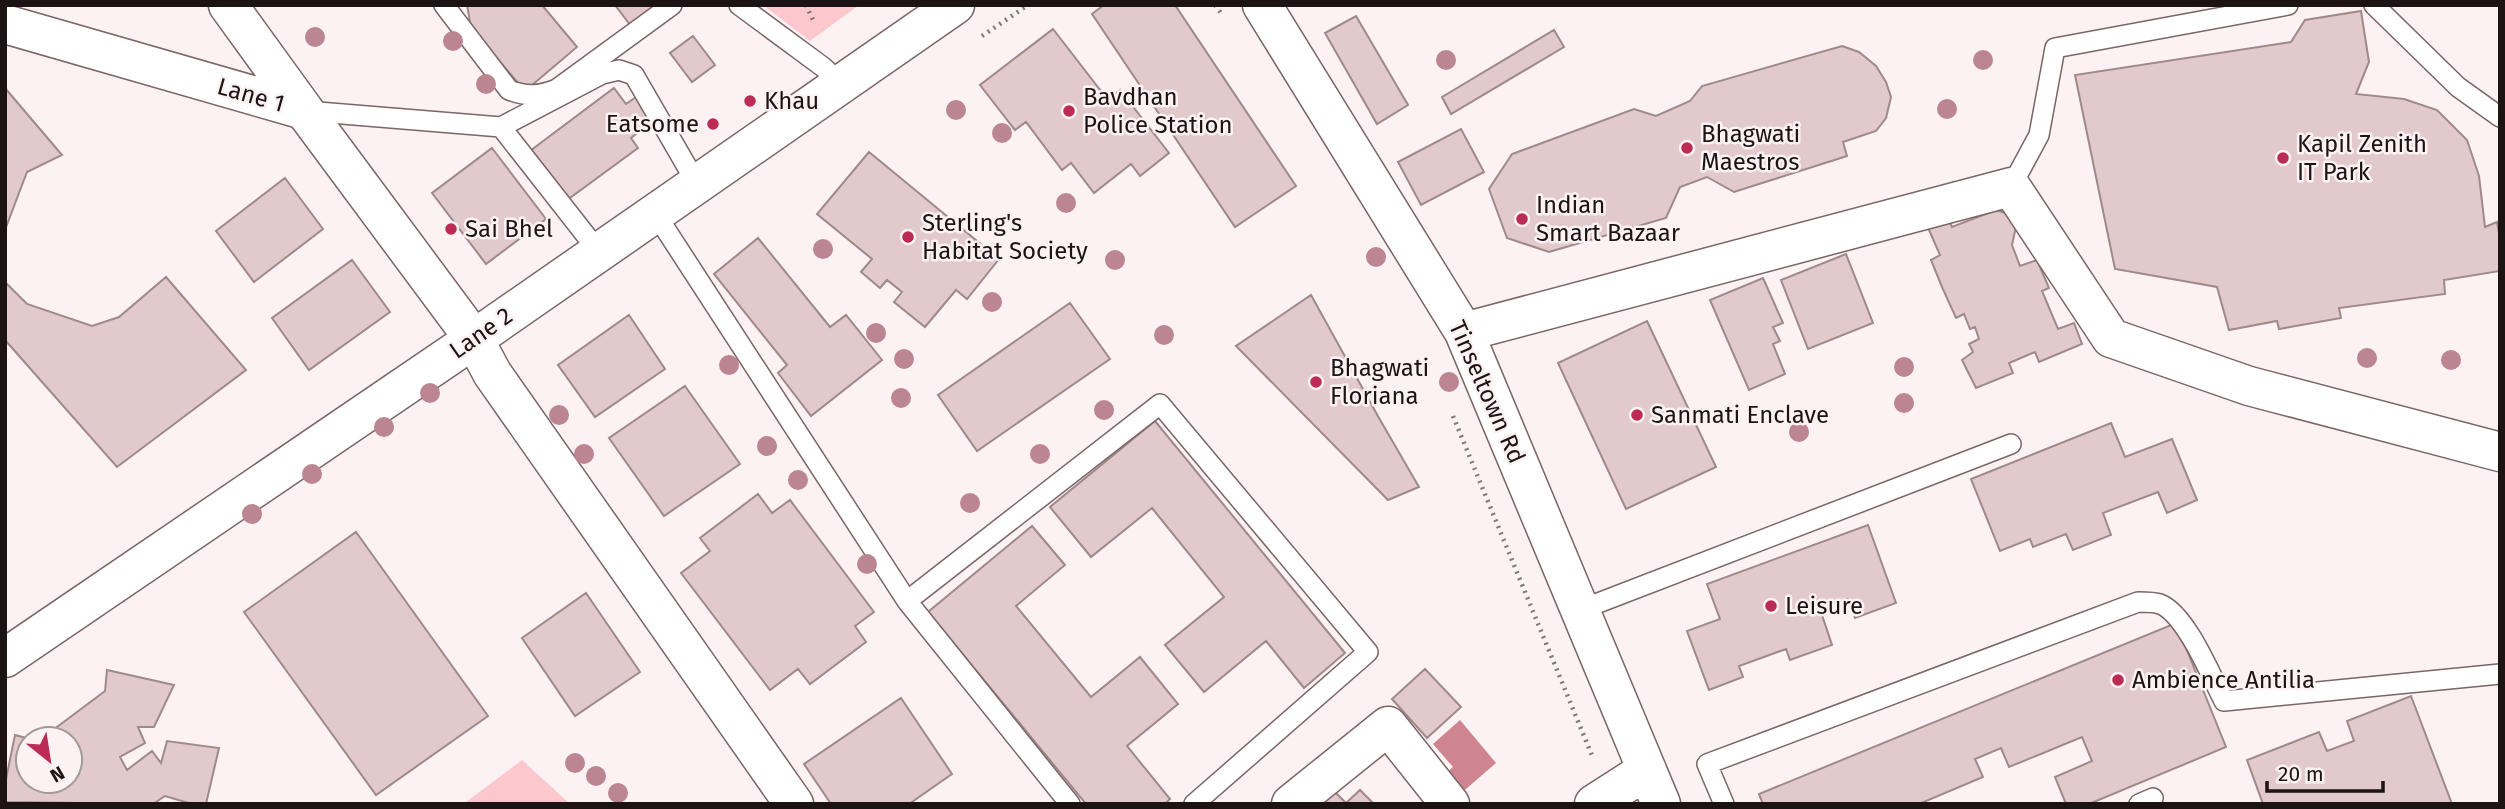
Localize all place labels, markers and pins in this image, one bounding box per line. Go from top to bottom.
place label: Bavdhan Police Station [1083,83,1233,139]
place label: Khau [764,87,819,115]
marker: Khau [742,93,758,109]
marker: Bavdhan Police Station [1061,103,1077,119]
place label: Eatsome [606,110,699,138]
marker: Eatsome [705,116,721,132]
place label: Bhagwati Maestros [1701,120,1800,176]
place label: Kapil Zenith IT Park [2297,130,2427,186]
marker: Bhagwati Maestros [1679,140,1695,156]
marker: Kapil Zenith IT Park [2275,150,2291,166]
place label: Indian Smart Bazaar [1536,191,1681,247]
place label: Sterling's Habitat Society [922,209,1088,265]
marker: Indian Smart Bazaar [1514,211,1530,227]
place label: Sai Bhel [465,215,553,243]
marker: Sai Bhel [443,221,459,237]
marker: Sterling's Habitat Society [900,229,916,245]
place label: Bhagwati Floriana [1330,354,1429,410]
marker: Bhagwati Floriana [1308,374,1324,390]
place label: Sanmati Enclave [1651,401,1829,429]
marker: Sanmati Enclave [1629,407,1645,423]
place label: Leisure [1785,592,1863,620]
marker: Leisure [1763,598,1779,614]
place label: Ambience Antilia [2132,666,2315,694]
marker: Ambience Antilia [2110,672,2126,688]

